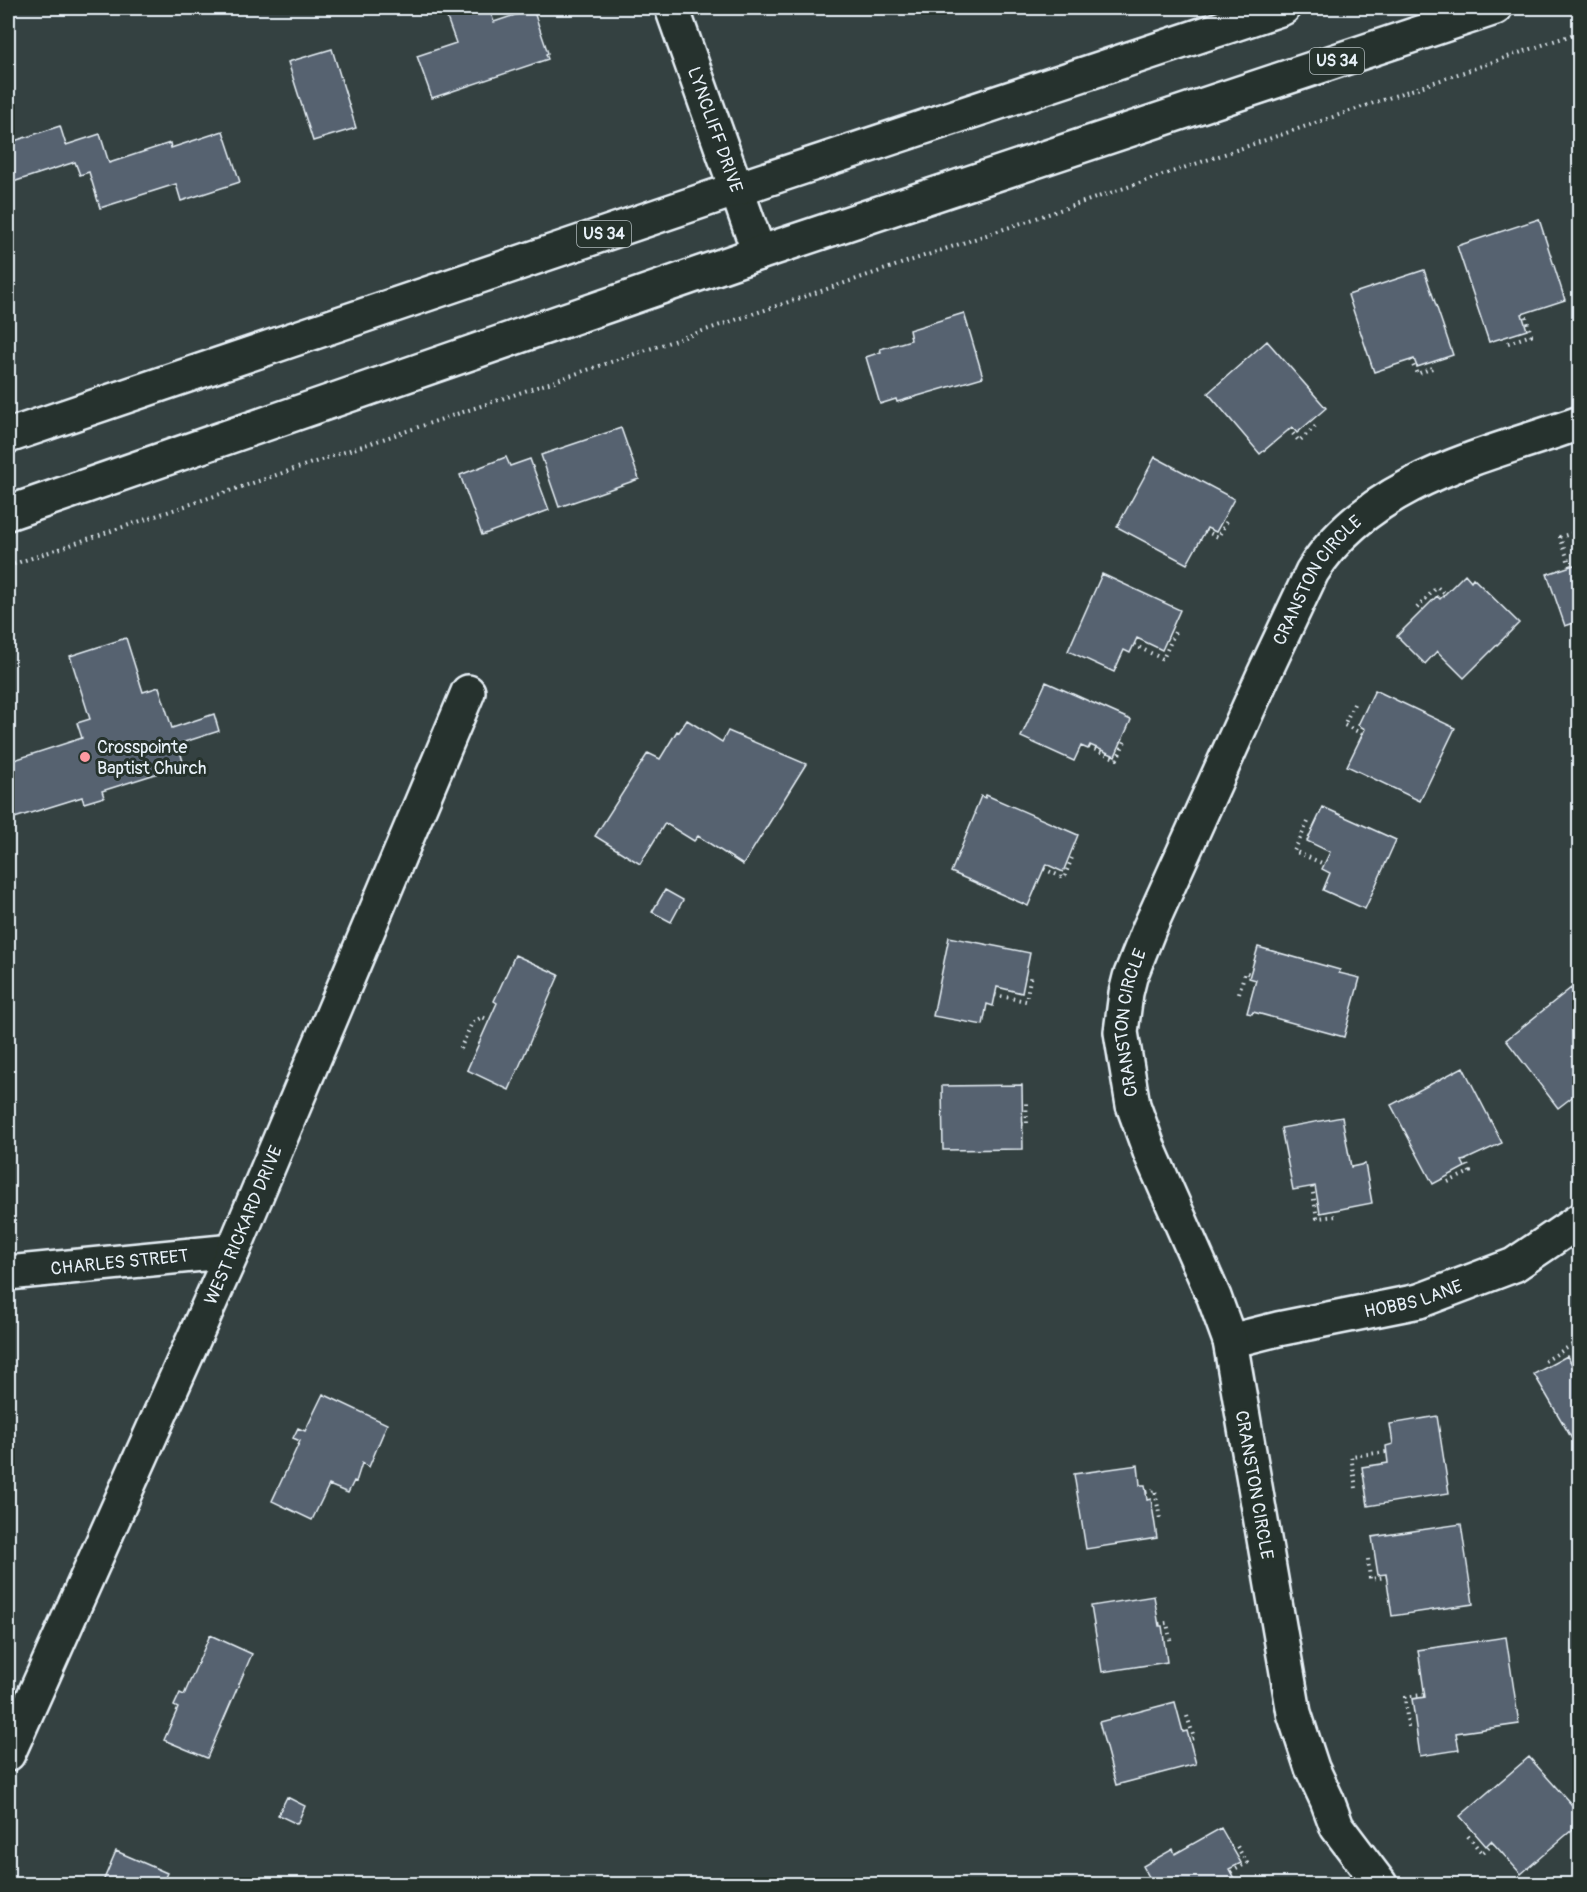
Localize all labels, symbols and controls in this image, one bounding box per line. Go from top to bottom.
road number: US 34 [1310,48,1364,74]
street label: LYNCLIFF DRIVE [682,64,748,195]
road number: US 34 [577,221,631,247]
street label: CRANSTON CIRCLE [1268,510,1366,649]
place label: Crosspointe Baptist Church [97,736,206,780]
marker: Crosspointe Baptist Church [78,750,92,764]
street label: CRANSTON CIRCLE [1110,945,1152,1098]
street label: WEST RICKARD DRIVE [199,1142,288,1308]
street label: CHARLES STREET [50,1244,189,1280]
street label: HOBBS LANE [1362,1274,1465,1323]
street label: CRANSTON CIRCLE [1230,1409,1278,1561]

